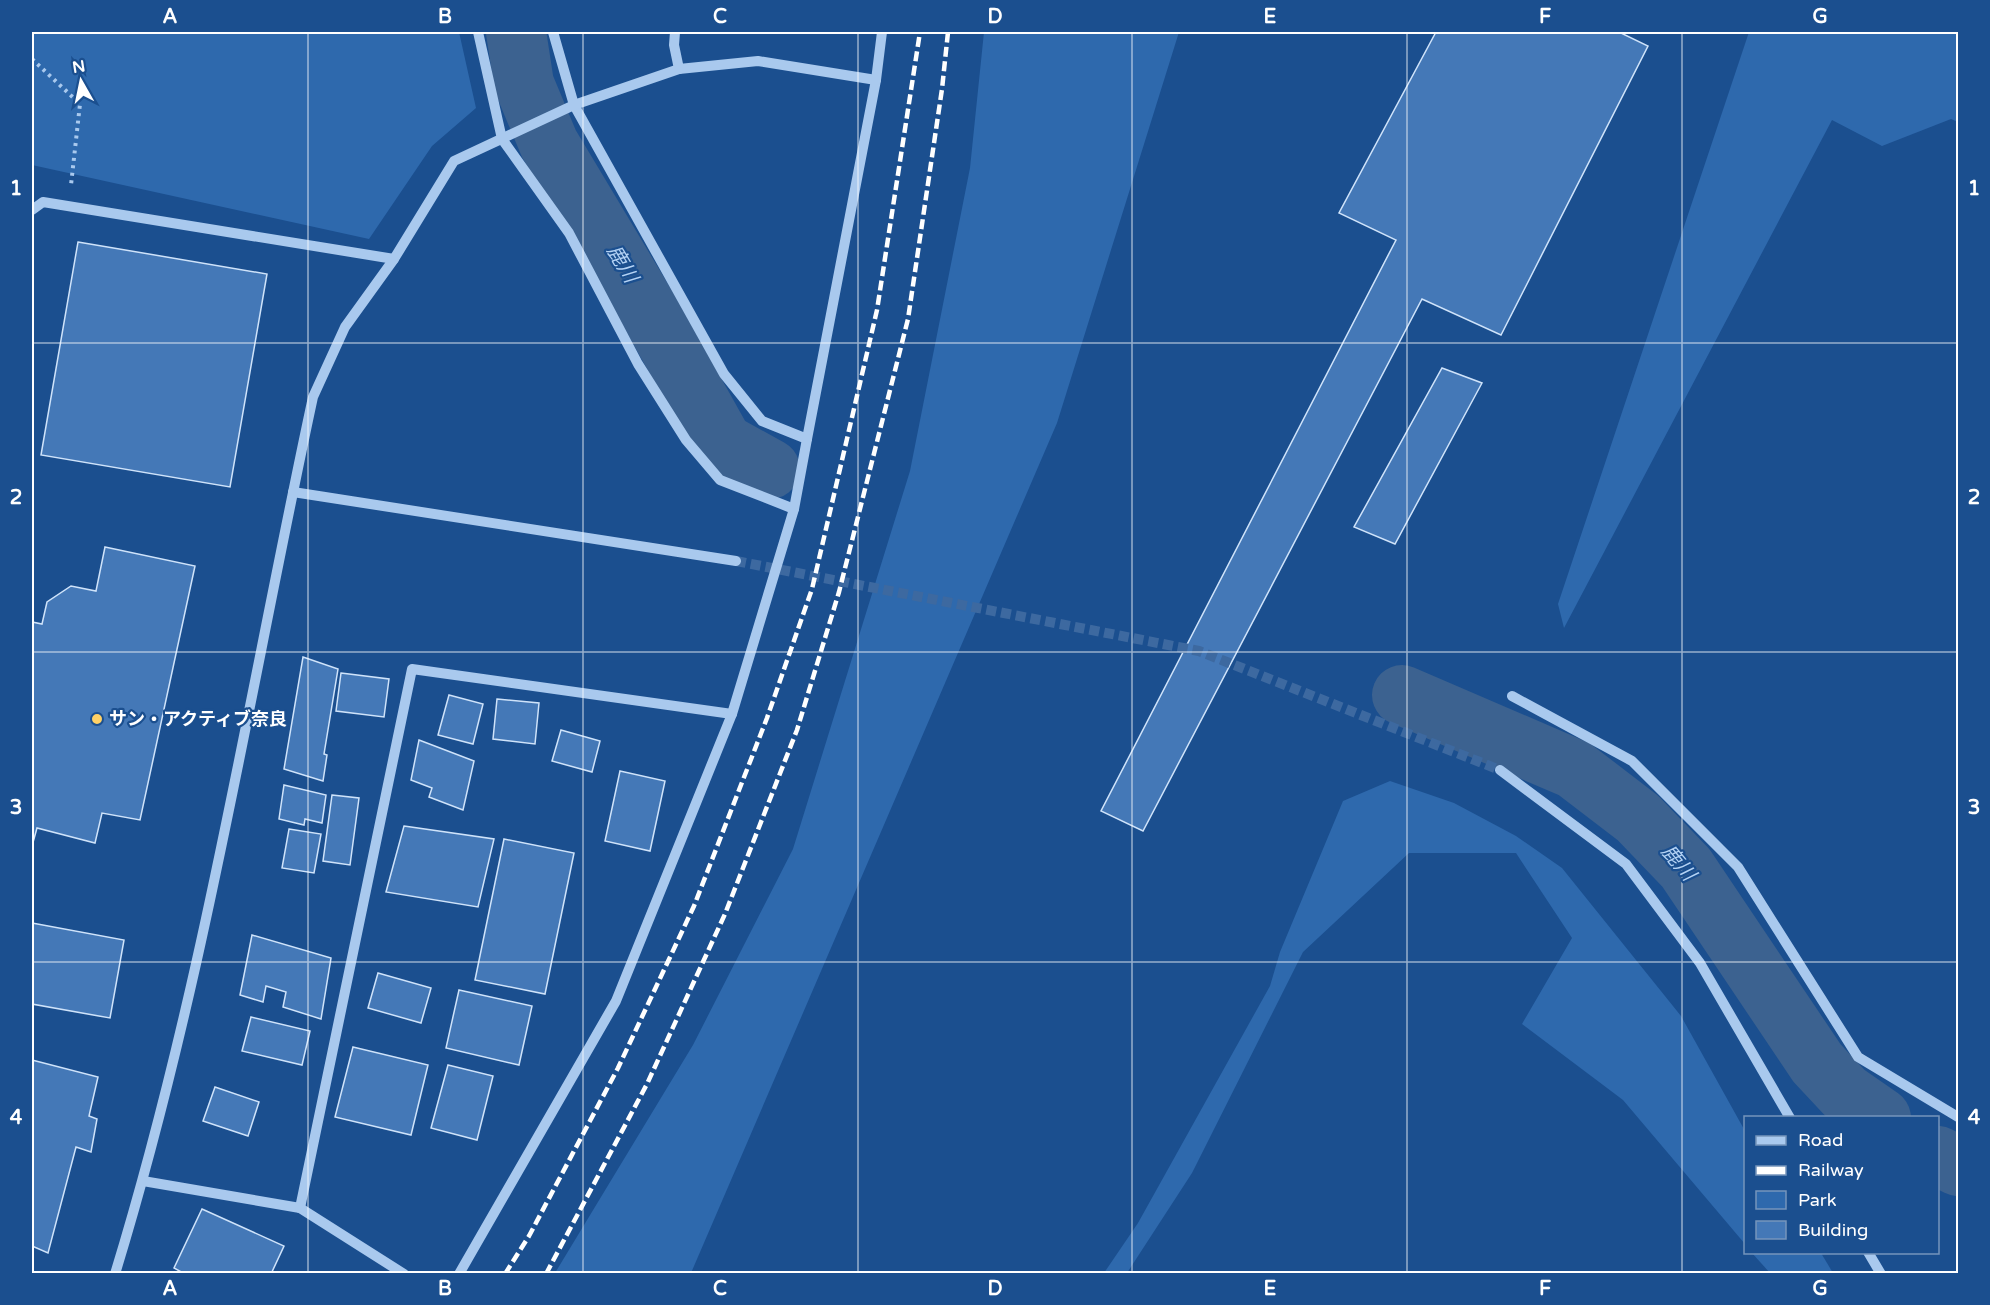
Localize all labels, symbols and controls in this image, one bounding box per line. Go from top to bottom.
text: A [163,5,178,29]
text: B [438,5,452,29]
text: C [713,5,727,29]
text: D [987,5,1003,29]
text: E [1264,5,1277,29]
text: F [1539,5,1551,29]
text: G [1812,5,1828,29]
north arrow [51,51,111,111]
text: N [71,56,87,78]
text: 1 [10,177,22,201]
text: 1 [1968,177,1980,201]
water label: 鹿川 [601,241,644,289]
text: 2 [10,486,22,510]
text: 2 [1968,486,1980,510]
place label: サン・アクティブ奈良 [109,708,287,730]
marker: サン・アクティブ奈良 [90,712,104,726]
text: 3 [10,796,22,820]
text: 3 [1968,796,1980,820]
water label: 鹿川 [1656,840,1701,888]
text: 4 [10,1106,23,1130]
text: 4 [1968,1106,1981,1130]
legend [1744,1116,1939,1254]
text: Road [1798,1129,1843,1151]
text: Railway [1798,1159,1864,1181]
text: Park [1798,1189,1837,1211]
text: Building [1798,1219,1868,1241]
text: A [163,1277,178,1301]
text: B [438,1277,452,1301]
text: C [713,1277,727,1301]
text: D [987,1277,1003,1301]
text: E [1264,1277,1277,1301]
text: F [1539,1277,1551,1301]
text: G [1812,1277,1828,1301]

